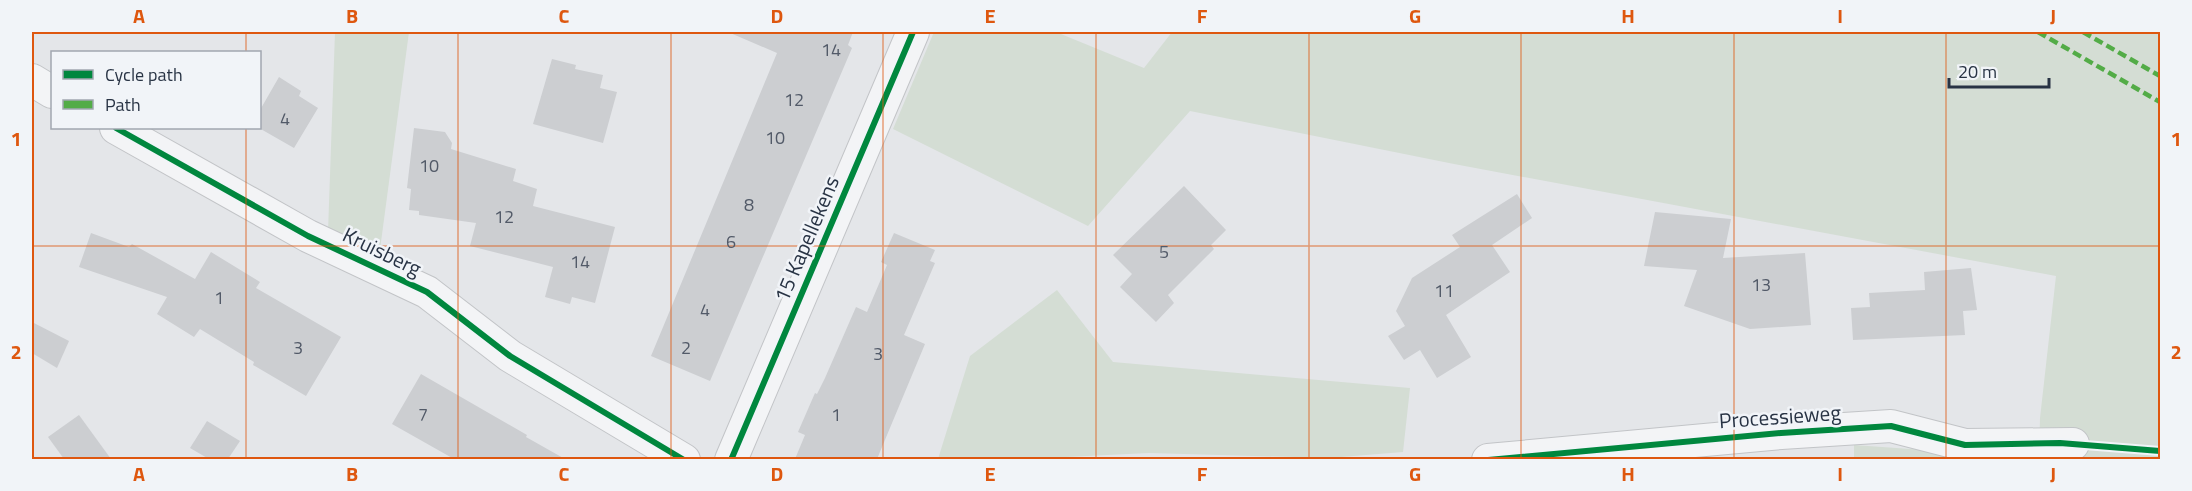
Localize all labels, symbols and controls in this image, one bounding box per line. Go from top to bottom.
text: A [133,0,145,31]
text: B [346,0,358,31]
text: C [559,0,570,31]
text: D [771,0,783,31]
text: E [984,0,996,31]
text: F [1197,0,1208,31]
text: G [1409,0,1421,31]
text: H [1621,0,1635,31]
text: I [1837,0,1843,31]
text: J [2050,0,2056,31]
house number: 14 [821,36,841,63]
legend [51,51,261,129]
scale bar [1949,51,2050,89]
text: 20 m [1958,58,1997,85]
text: Cycle path [105,61,183,88]
house number: 12 [784,86,804,113]
text: Path [105,91,141,118]
house number: 4 [280,105,290,132]
text: 1 [10,123,22,154]
text: 1 [2170,123,2182,154]
house number: 10 [765,124,785,151]
house number: 10 [419,152,439,179]
street label: 15 Kapellekens [765,171,847,307]
house number: 8 [744,191,754,218]
house number: 12 [494,203,514,230]
street label: Kruisberg [338,218,427,284]
house number: 6 [726,228,736,255]
house number: 5 [1159,238,1169,265]
house number: 14 [570,248,590,275]
house number: 13 [1751,271,1771,298]
house number: 11 [1434,277,1454,304]
house number: 1 [214,284,224,311]
house number: 4 [700,296,710,323]
house number: 3 [293,334,303,361]
house number: 2 [681,334,691,361]
text: 2 [10,336,22,367]
text: 2 [2170,336,2182,367]
house number: 3 [873,340,883,367]
street label: Processieweg [1718,396,1842,436]
house number: 7 [418,401,428,428]
house number: 1 [831,401,841,428]
text: A [133,458,145,489]
text: B [346,458,358,489]
text: C [559,458,570,489]
text: D [771,458,783,489]
text: E [984,458,996,489]
text: F [1197,458,1208,489]
text: G [1409,458,1421,489]
text: H [1621,458,1635,489]
text: I [1837,458,1843,489]
text: J [2050,458,2056,489]

